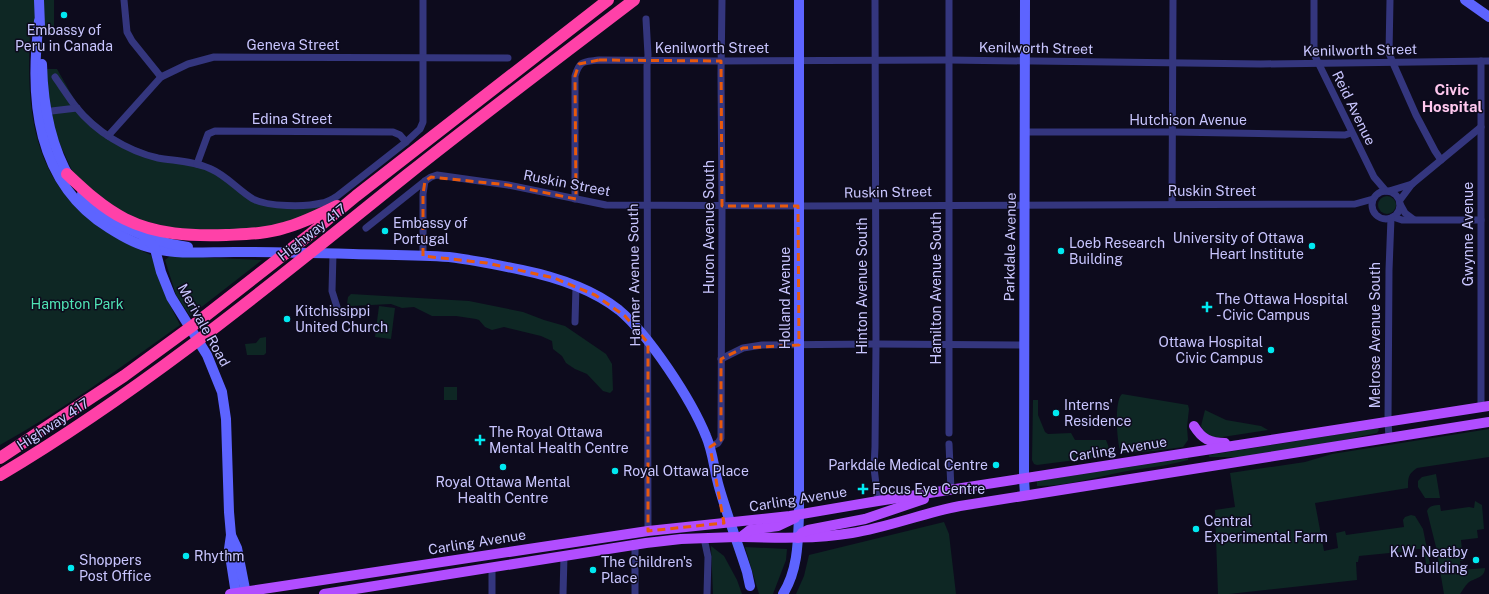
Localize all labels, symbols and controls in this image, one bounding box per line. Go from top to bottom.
marker: Embassy of Peru in Canada [59,10,69,20]
place label: Embassy of Peru in Canada [15,22,113,54]
street label: Geneva Street [247,37,340,53]
street label: Kenilworth Street [979,39,1093,57]
street label: Kenilworth Street [655,40,769,56]
street label: Kenilworth Street [1303,41,1417,59]
street label: Reid Avenue [1329,68,1379,148]
district label: Civic Hospital [1422,81,1482,115]
street label: Edina Street [252,111,332,127]
street label: Hutchison Avenue [1129,112,1247,128]
street label: Huron Avenue South [701,160,717,294]
street label: Ruskin Street [522,167,612,199]
street label: Gwynne Avenue [1460,182,1476,286]
street label: Ruskin Street [844,183,932,201]
street label: Ruskin Street [1168,183,1256,199]
street label: Parkdale Avenue [1001,192,1019,302]
street label: Highway 417 [274,200,350,264]
street label: Harmer Avenue South [625,203,643,347]
street label: Hamilton Avenue South [928,212,944,364]
place label: Embassy of Portugal [393,215,468,247]
street label: Hinton Avenue South [854,217,870,355]
marker: Embassy of Portugal [380,226,390,236]
place label: University of Ottawa Heart Institute [1173,230,1304,262]
place label: Loeb Research Building [1069,235,1165,267]
marker: University of Ottawa Heart Institute [1307,241,1317,251]
marker: Loeb Research Building [1056,246,1066,256]
street label: Holland Avenue [777,247,793,349]
street label: Melrose Avenue South [1367,262,1383,408]
street label: Merivale Road [175,281,233,369]
place label: The Ottawa Hospital - Civic Campus [1216,291,1348,323]
park label: Hampton Park [30,296,124,312]
marker: The Ottawa Hospital - Civic Campus [1201,301,1213,313]
place label: Kitchissippi United Church [295,303,388,335]
marker: Kitchissippi United Church [282,314,292,324]
place label: Ottawa Hospital Civic Campus [1158,334,1263,366]
marker: Ottawa Hospital Civic Campus [1266,345,1276,355]
street label: Highway 417 [14,395,92,453]
place label: Interns' Residence [1064,397,1132,429]
marker: Interns' Residence [1051,408,1061,418]
place label: The Royal Ottawa Mental Health Centre [489,424,629,456]
street label: Carling Avenue [1068,433,1168,465]
marker: The Royal Ottawa Mental Health Centre [474,434,486,446]
place label: Parkdale Medical Centre [828,457,988,473]
marker: Parkdale Medical Centre [991,460,1001,470]
marker: Royal Ottawa Mental Health Centre [498,462,508,472]
place label: Royal Ottawa Place [623,463,749,479]
marker: Royal Ottawa Place [610,466,620,476]
place label: Royal Ottawa Mental Health Centre [436,474,570,506]
place label: Focus Eye Centre [872,481,985,497]
street label: Carling Avenue [748,483,848,515]
marker: Focus Eye Centre [857,483,869,495]
place label: Central Experimental Farm [1204,513,1328,545]
marker: Central Experimental Farm [1191,524,1201,534]
street label: Carling Avenue [427,526,527,558]
place label: K.W. Neatby Building [1390,544,1468,576]
place label: Rhythm [194,548,244,564]
marker: Rhythm [181,551,191,561]
place label: Shoppers Post Office [79,552,151,584]
place label: The Children's Place [601,554,692,586]
marker: K.W. Neatby Building [1471,555,1481,565]
marker: Shoppers Post Office [66,563,76,573]
marker: The Children's Place [588,565,598,575]

